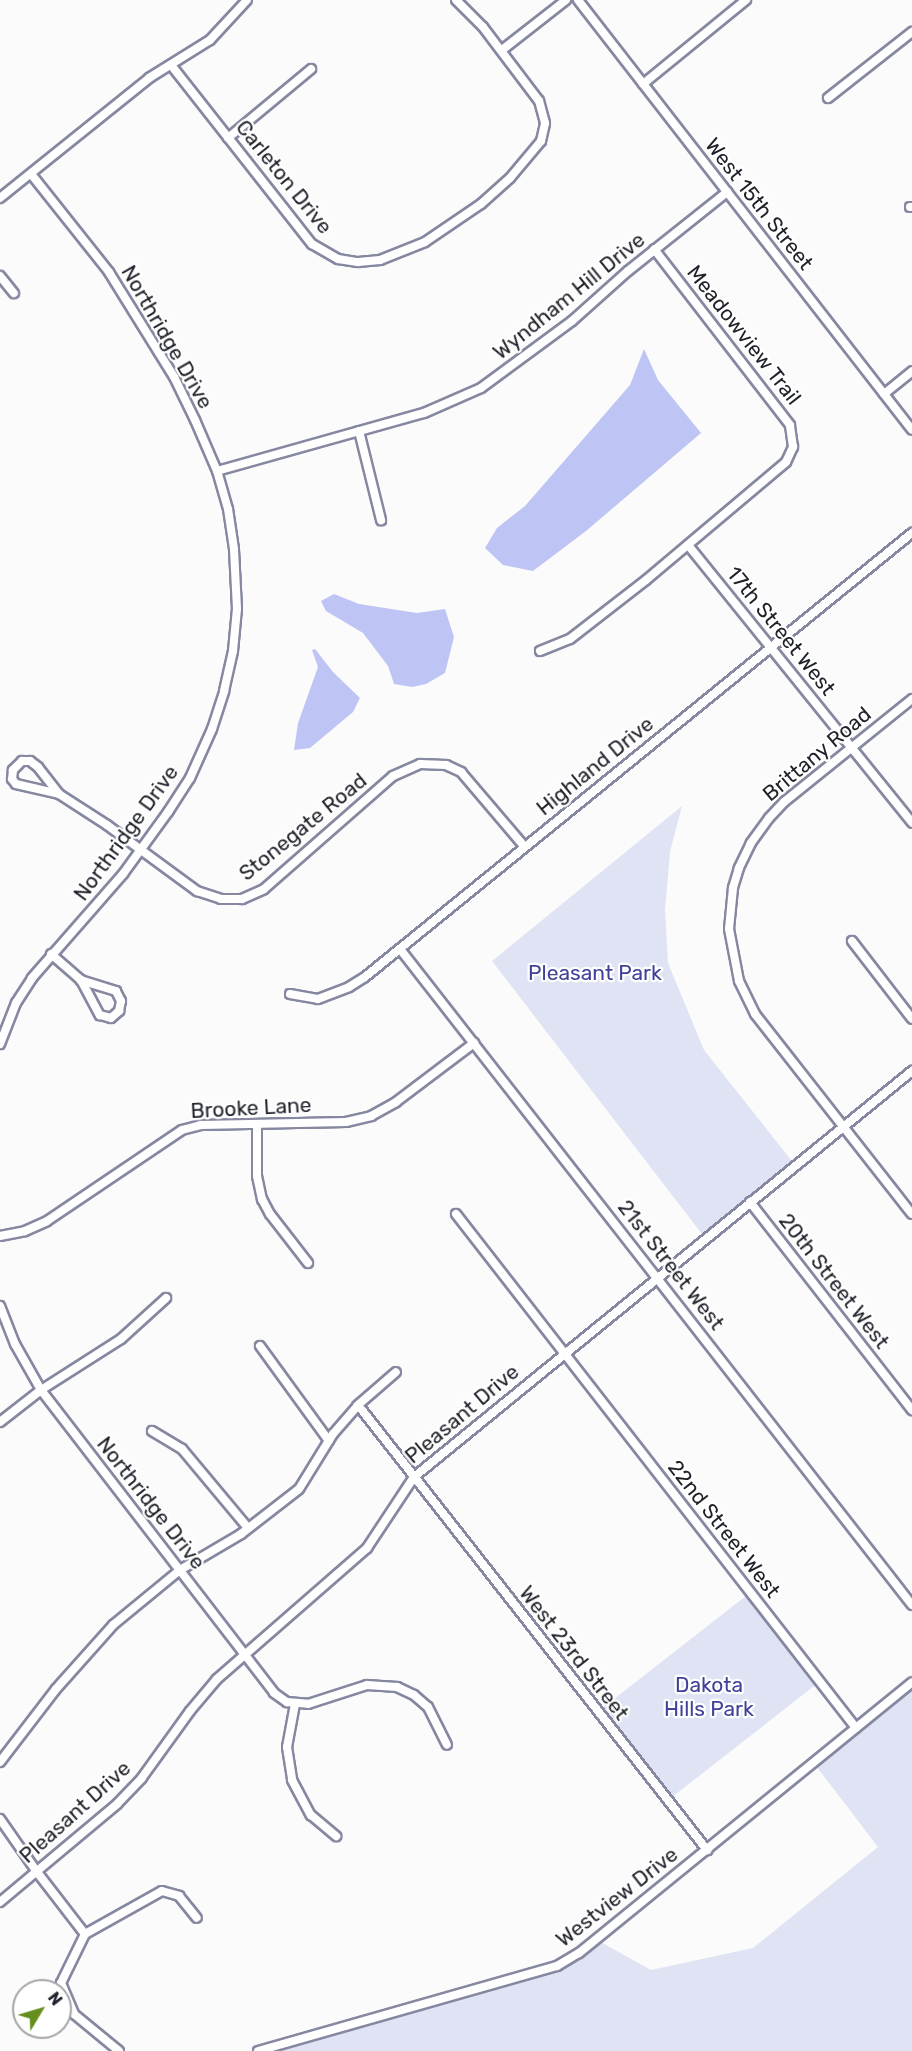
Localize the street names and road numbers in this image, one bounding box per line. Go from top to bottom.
street label: Carleton Drive [230,115,338,239]
street label: West 15th Street [700,133,818,275]
street label: Wyndham Hill Drive [488,227,650,365]
street label: Meadowview Trail [681,260,807,410]
street label: Northridge Drive [116,261,218,413]
street label: 17th Street West [721,561,841,701]
street label: Brittany Road [758,701,876,807]
street label: Highland Drive [532,711,658,821]
street label: Northridge Drive [68,760,184,906]
street label: Stonegate Road [234,768,372,886]
street label: Brooke Lane [190,1092,312,1124]
street label: 21st Street West [612,1195,730,1335]
street label: 20th Street West [773,1208,895,1354]
street label: Pleasant Drive [400,1359,524,1469]
street label: Northridge Drive [91,1432,211,1574]
street label: 22nd Street West [662,1455,786,1603]
street label: West 23rd Street [514,1581,634,1725]
street label: Pleasant Drive [14,1756,136,1868]
street label: Westview Drive [551,1842,683,1952]

